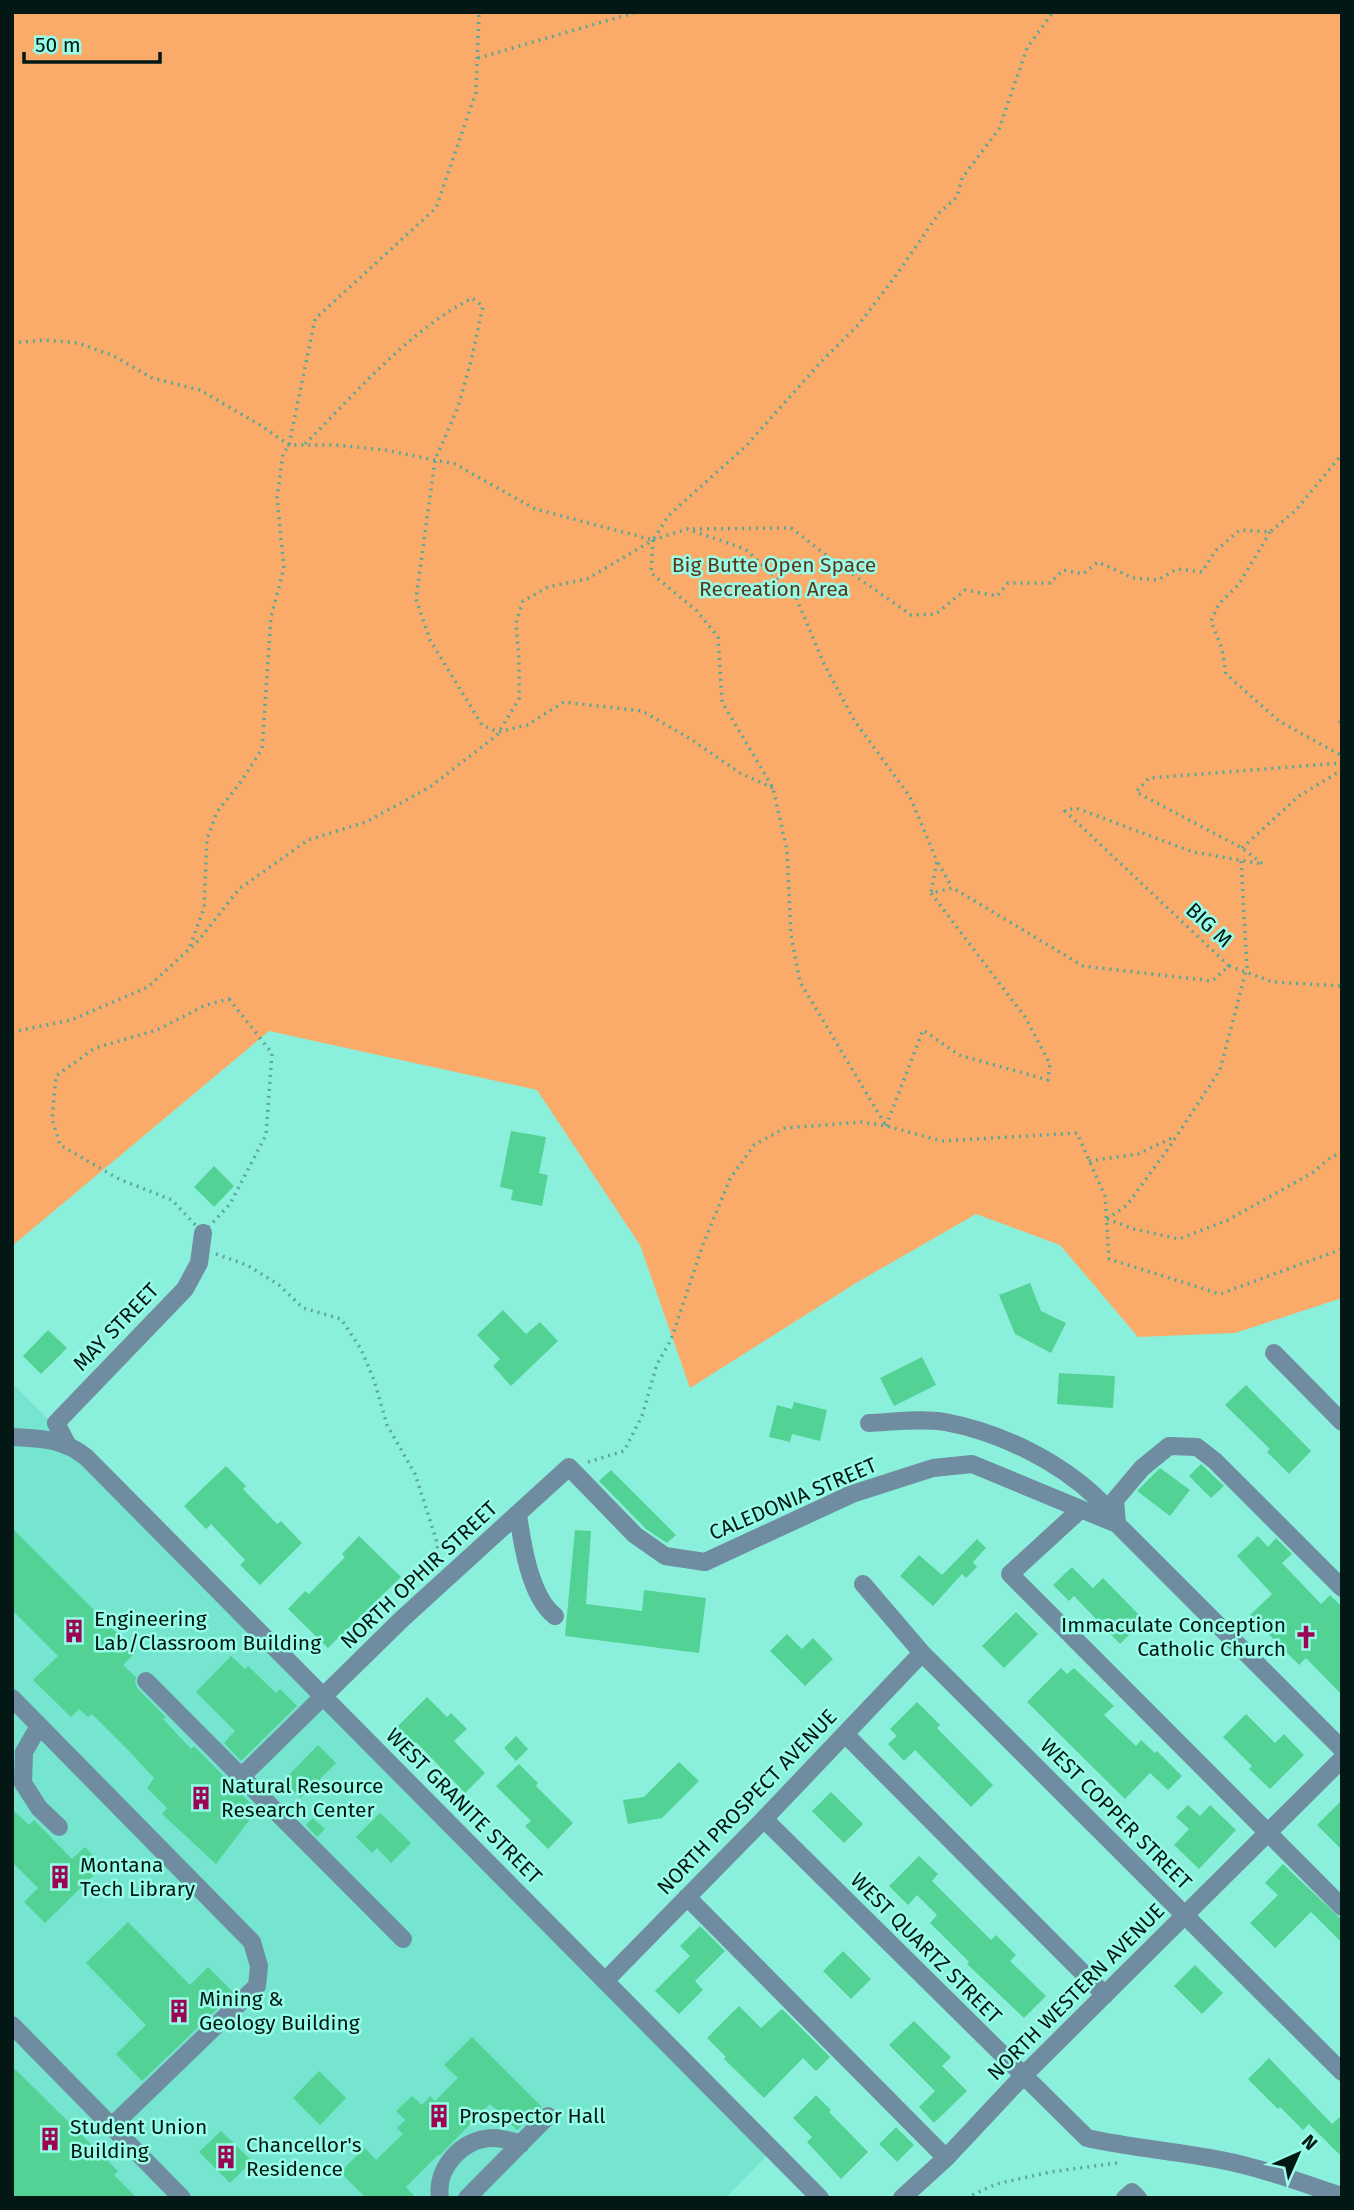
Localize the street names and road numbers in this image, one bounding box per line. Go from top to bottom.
street label: BIG M [1180,897,1238,953]
street label: MAY STREET [68,1277,164,1376]
street label: CALEDONIA STREET [705,1452,881,1546]
street label: NORTH OPHIR STREET [335,1495,503,1654]
street label: NORTH PROSPECT AVENUE [652,1704,842,1900]
street label: WEST GRANITE STREET [381,1723,547,1889]
street label: WEST COPPER STREET [1035,1733,1197,1895]
street label: WEST QUARTZ STREET [845,1867,1007,2029]
street label: NORTH WESTERN AVENUE [982,1898,1170,2086]

